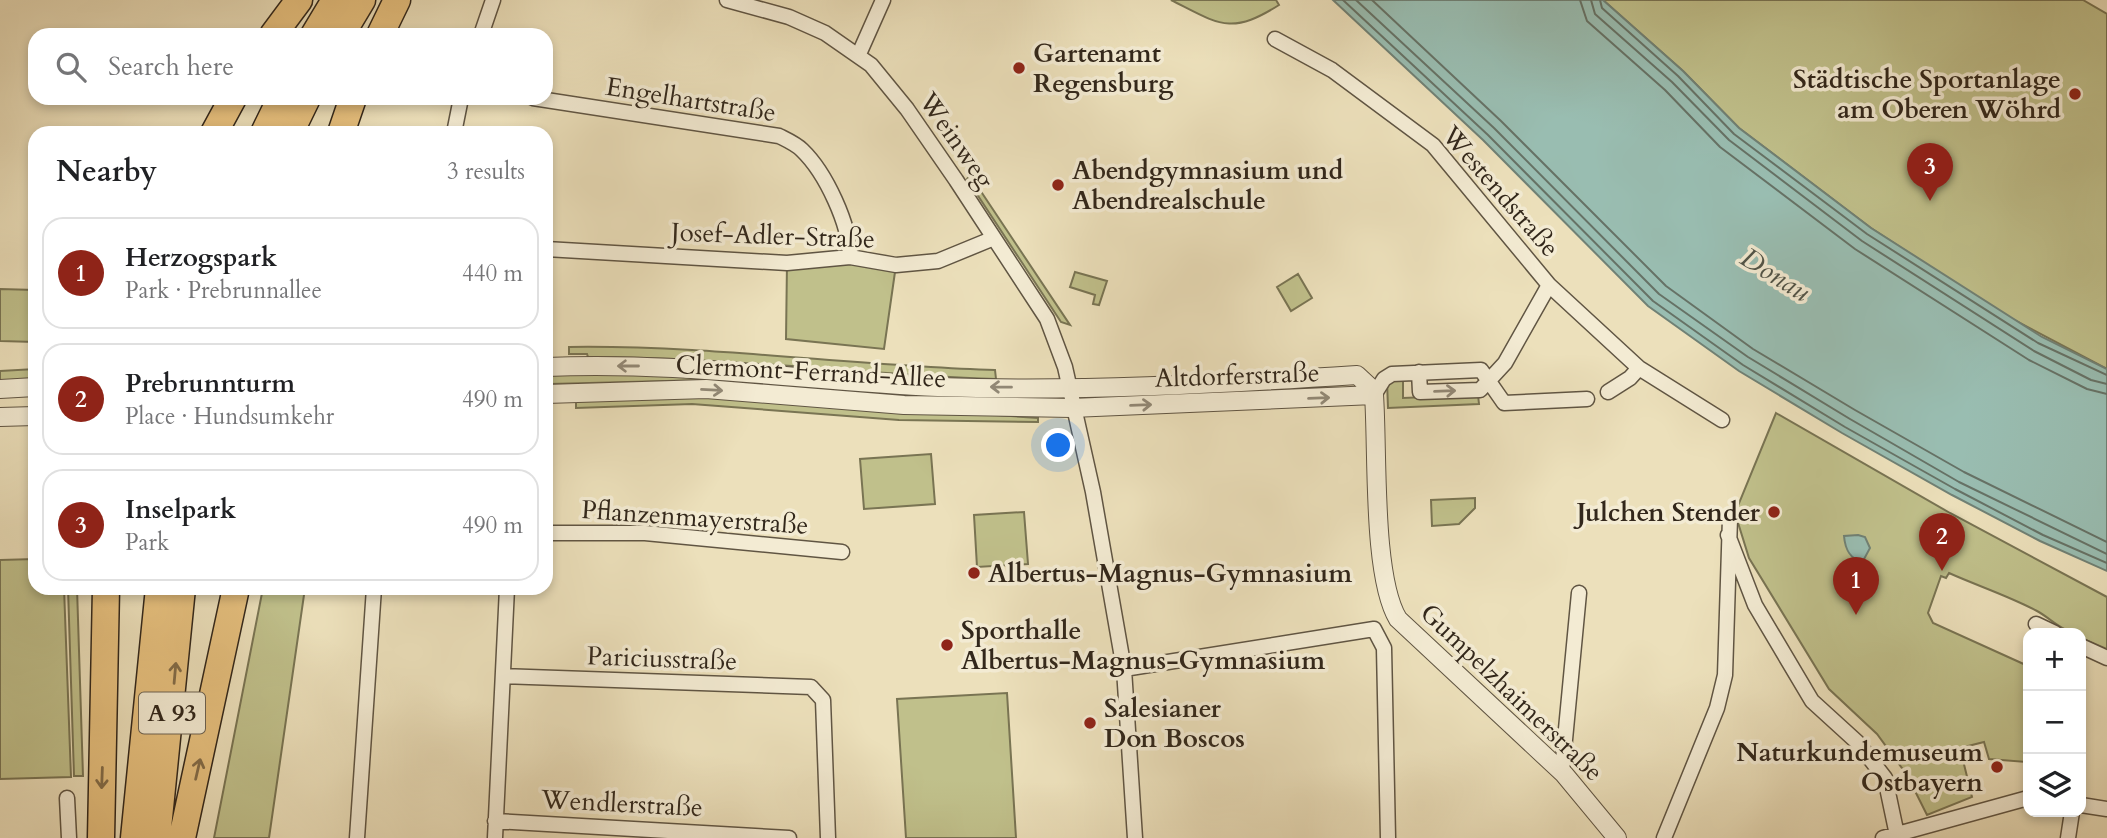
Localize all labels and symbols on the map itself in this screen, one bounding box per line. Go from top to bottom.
place label: Gartenamt Regensburg [1033,36,1174,101]
marker: Gartenamt Regensburg [1011,60,1027,76]
place label: Städtische Sportanlage am Oberen Wöhrd [1793,62,2061,127]
street label: Engelhartstraße [603,69,779,130]
street label: Weinweg [910,84,1003,196]
marker: Städtische Sportanlage am Oberen Wöhrd [2067,86,2083,102]
street label: Westendstraße [1433,118,1567,264]
pin: 3 [1907,143,1953,201]
place label: Abendgymnasium und Abendrealschule [1072,153,1344,218]
marker: Abendgymnasium und Abendrealschule [1050,177,1066,193]
street label: Josef-Adler-Straße [666,214,876,257]
water label: Donau [1733,239,1818,311]
street label: Clermont-Ferrand-Allee [675,347,947,396]
street label: Altdorferstraße [1154,355,1320,396]
one-way arrow [616,359,639,373]
one-way arrow [990,380,1013,394]
one-way arrow [700,383,723,396]
one-way arrow [1434,384,1457,397]
one-way arrow [1308,391,1331,404]
one-way arrow [1129,398,1152,411]
your location [1041,428,1075,462]
street label: Pflanzenmayerstraße [580,492,810,543]
place label: Julchen Stender [1572,495,1761,530]
marker: Julchen Stender [1766,504,1782,520]
pin: 2 [1919,513,1965,571]
place label: Albertus-Magnus-Gymnasium [988,556,1352,591]
pin: 1 [1833,557,1879,615]
marker: Albertus-Magnus-Gymnasium [966,565,982,581]
street label: Gumpelzhaimerstraße [1413,596,1611,789]
place label: Sporthalle Albertus-Magnus-Gymnasium [961,613,1325,678]
marker: Sporthalle Albertus-Magnus-Gymnasium [939,637,955,653]
street label: Pariciusstraße [586,638,738,679]
one-way arrow [169,662,182,685]
place label: Salesianer Don Boscos [1104,691,1245,756]
road number: A 93 [139,692,205,734]
marker: Salesianer Don Boscos [1082,715,1098,731]
place label: Naturkundemuseum Ostbayern [1736,735,1983,800]
one-way arrow [192,758,206,781]
marker: Naturkundemuseum Ostbayern [1989,759,2005,775]
one-way arrow [96,766,109,789]
street label: Wendlerstraße [539,782,704,825]

